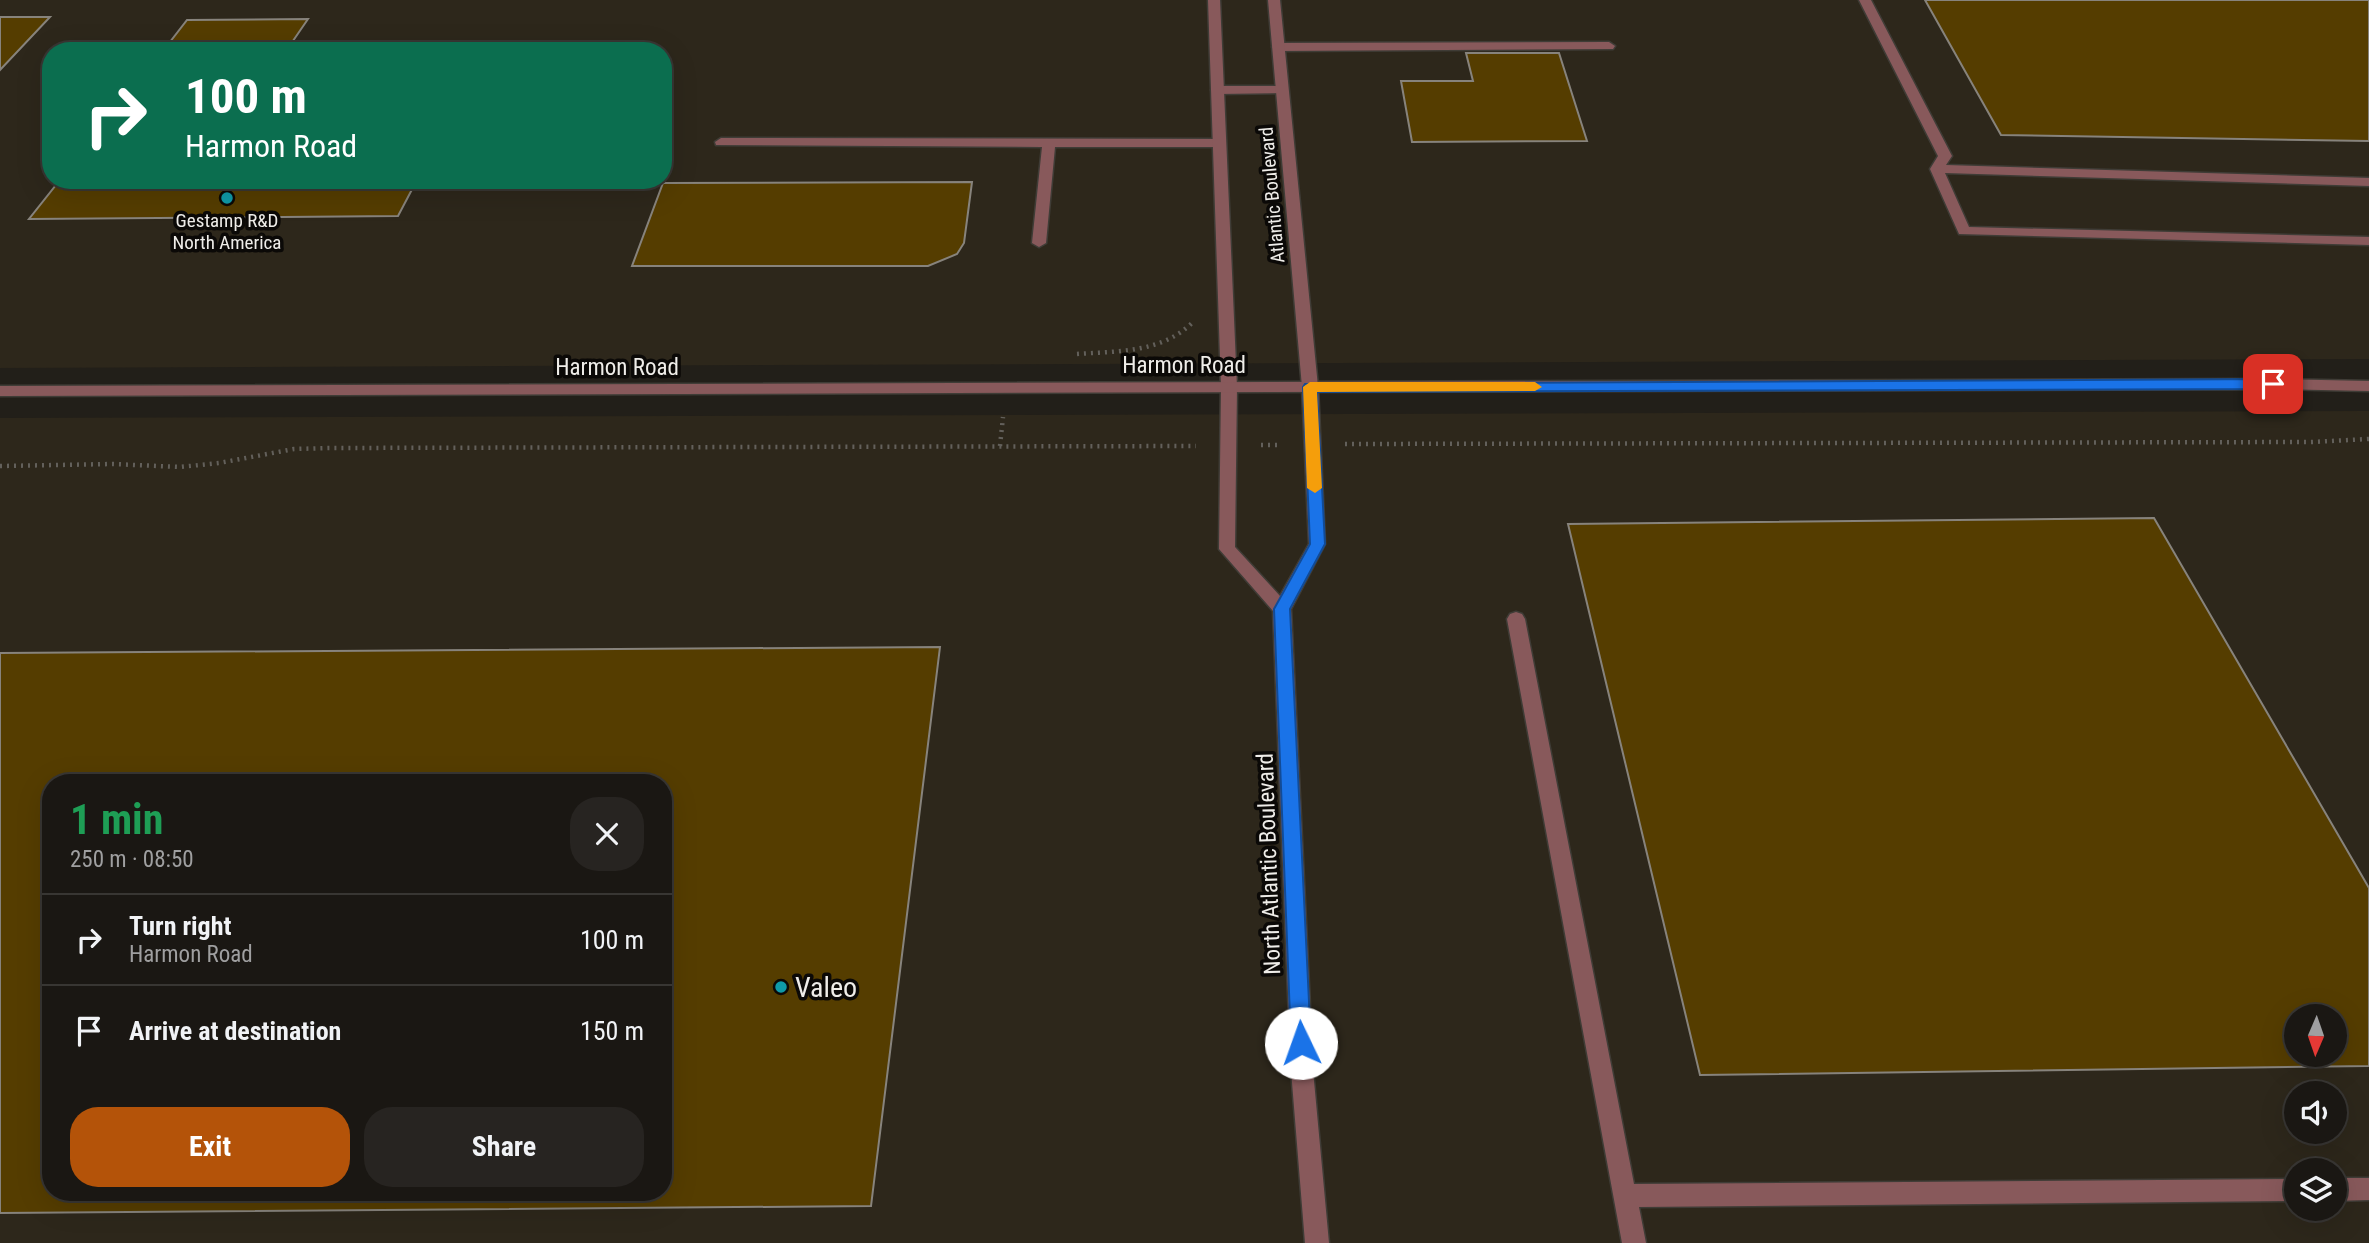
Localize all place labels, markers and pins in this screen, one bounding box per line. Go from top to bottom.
marker: Gestamp R&D North America [219,190,235,206]
place label: Gestamp R&D North America [173,209,281,254]
pin [2243,354,2303,414]
place label: Valeo [795,971,857,1004]
marker: Valeo [773,979,789,995]

